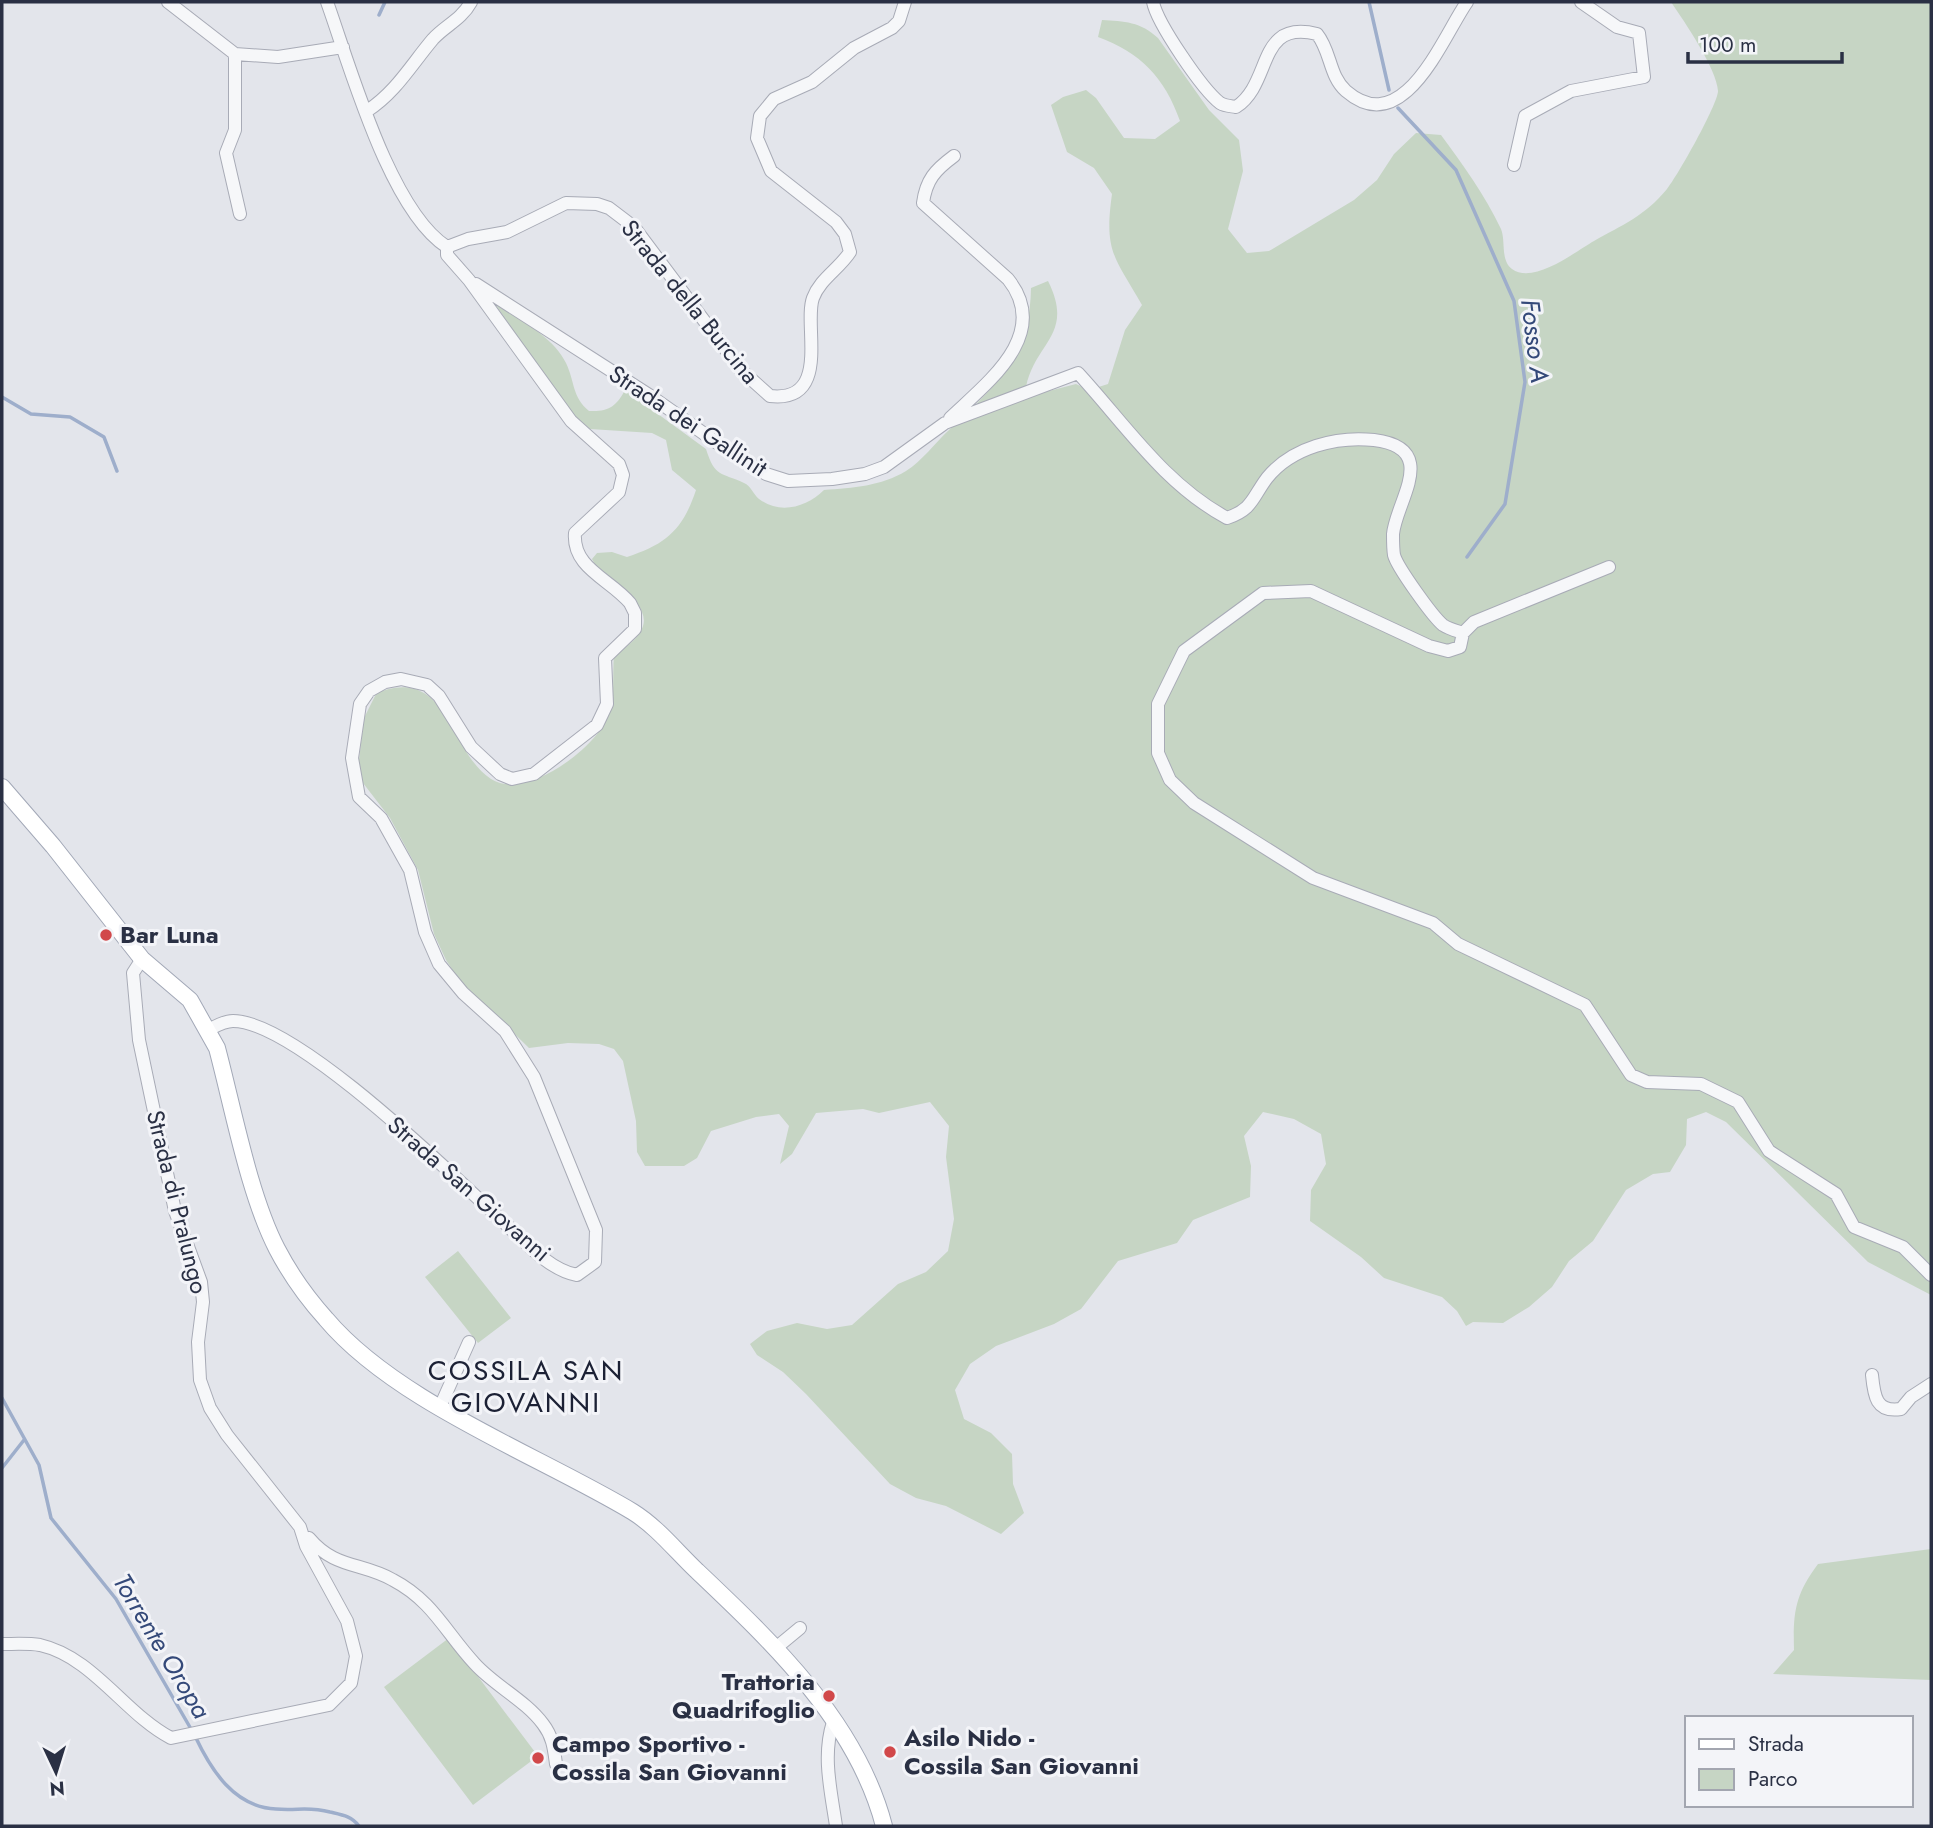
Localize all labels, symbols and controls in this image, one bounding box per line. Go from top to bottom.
scale bar [1688,21,1842,65]
text: 100 m [1699,30,1756,60]
street label: Strada della Burcina [613,212,768,391]
water label: Fosso A [1511,297,1559,385]
street label: Strada dei Gallinit [602,356,775,485]
place label: Bar Luna [120,917,219,952]
marker: Bar Luna [98,927,114,943]
street label: Strada di Pralungo [138,1106,217,1297]
street label: Strada San Giovanni [380,1108,559,1270]
district label: COSSILA SAN GIOVANNI [428,1350,624,1423]
water label: Torrente Oropa [104,1566,221,1726]
place label: Trattoria Quadrifoglio [672,1664,815,1727]
marker: Trattoria Quadrifoglio [821,1688,837,1704]
legend [1685,1716,1912,1807]
place label: Asilo Nido - Cossila San Giovanni [903,1720,1139,1783]
place label: Campo Sportivo - Cossila San Giovanni [552,1726,787,1789]
text: Strada [1748,1729,1804,1759]
north arrow [21,1737,91,1807]
marker: Asilo Nido - Cossila San Giovanni [882,1744,898,1760]
marker: Campo Sportivo - Cossila San Giovanni [530,1750,546,1766]
text: Parco [1748,1764,1797,1794]
text: N [49,1774,66,1802]

